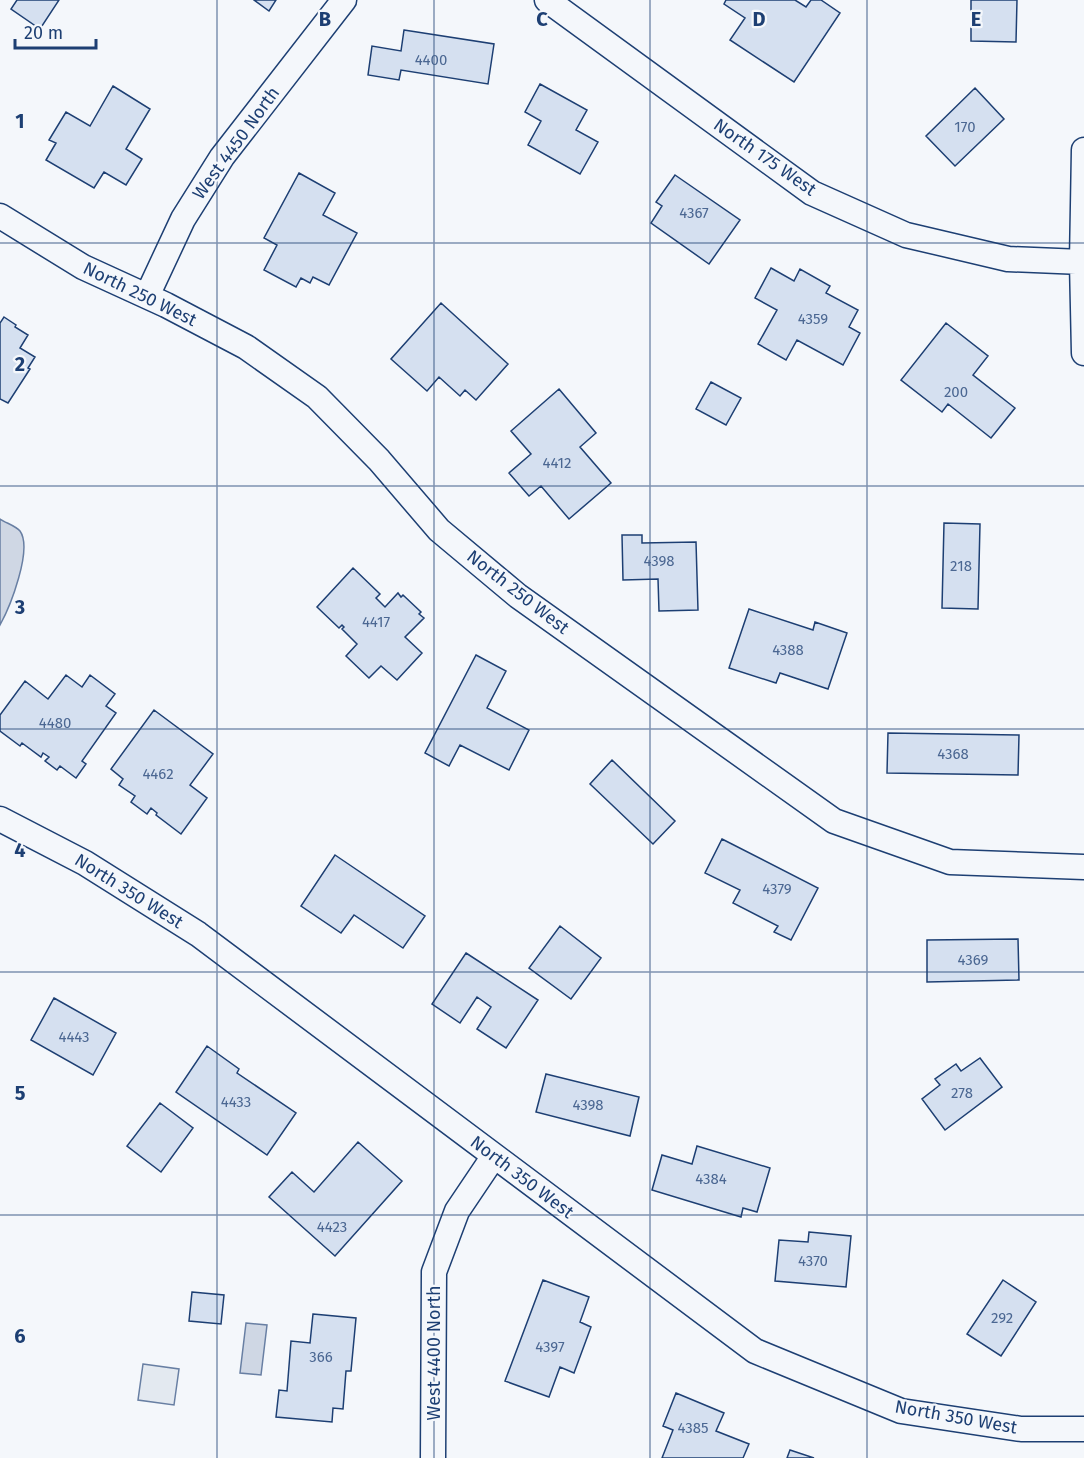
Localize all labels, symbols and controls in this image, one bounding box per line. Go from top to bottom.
text: B [319,7,331,31]
text: C [536,7,548,31]
text: D [752,7,766,31]
text: E [971,7,981,31]
scale bar [15,12,96,50]
text: 20 m [24,22,63,44]
house number: 4400 [415,51,447,69]
street label: West 4450 North [188,82,284,204]
text: 1 [15,109,25,133]
street label: North 175 West [709,113,821,201]
house number: 170 [954,118,976,136]
house number: 4367 [679,204,709,222]
street label: North 250 West [80,257,201,331]
house number: 4359 [798,310,828,328]
text: 2 [15,352,25,376]
house number: 200 [944,383,968,401]
house number: 4412 [542,454,572,472]
street label: North 250 West [462,545,574,639]
house number: 4398 [643,552,675,570]
house number: 218 [950,557,972,575]
text: 3 [14,595,25,619]
house number: 4417 [362,613,390,631]
house number: 4388 [772,641,804,659]
house number: 4480 [39,714,71,732]
house number: 4368 [937,745,969,763]
house number: 4462 [142,765,174,783]
text: 4 [14,838,26,862]
street label: North 350 West [71,849,188,933]
house number: 4379 [762,880,792,898]
house number: 4369 [958,951,989,969]
house number: 4443 [58,1028,90,1046]
text: 5 [15,1081,26,1105]
house number: 278 [951,1084,973,1102]
house number: 4433 [221,1093,251,1111]
house number: 4398 [572,1096,604,1114]
street label: North 350 West [466,1131,578,1223]
house number: 4384 [695,1170,727,1188]
house number: 4423 [317,1218,347,1236]
house number: 4370 [798,1252,828,1270]
street label: West 4400 North [423,1286,445,1420]
house number: 292 [991,1309,1013,1327]
text: 6 [14,1324,26,1348]
house number: 4397 [535,1338,565,1356]
house number: 366 [309,1348,333,1366]
street label: North 350 West [893,1395,1019,1439]
house number: 4385 [678,1419,709,1437]

